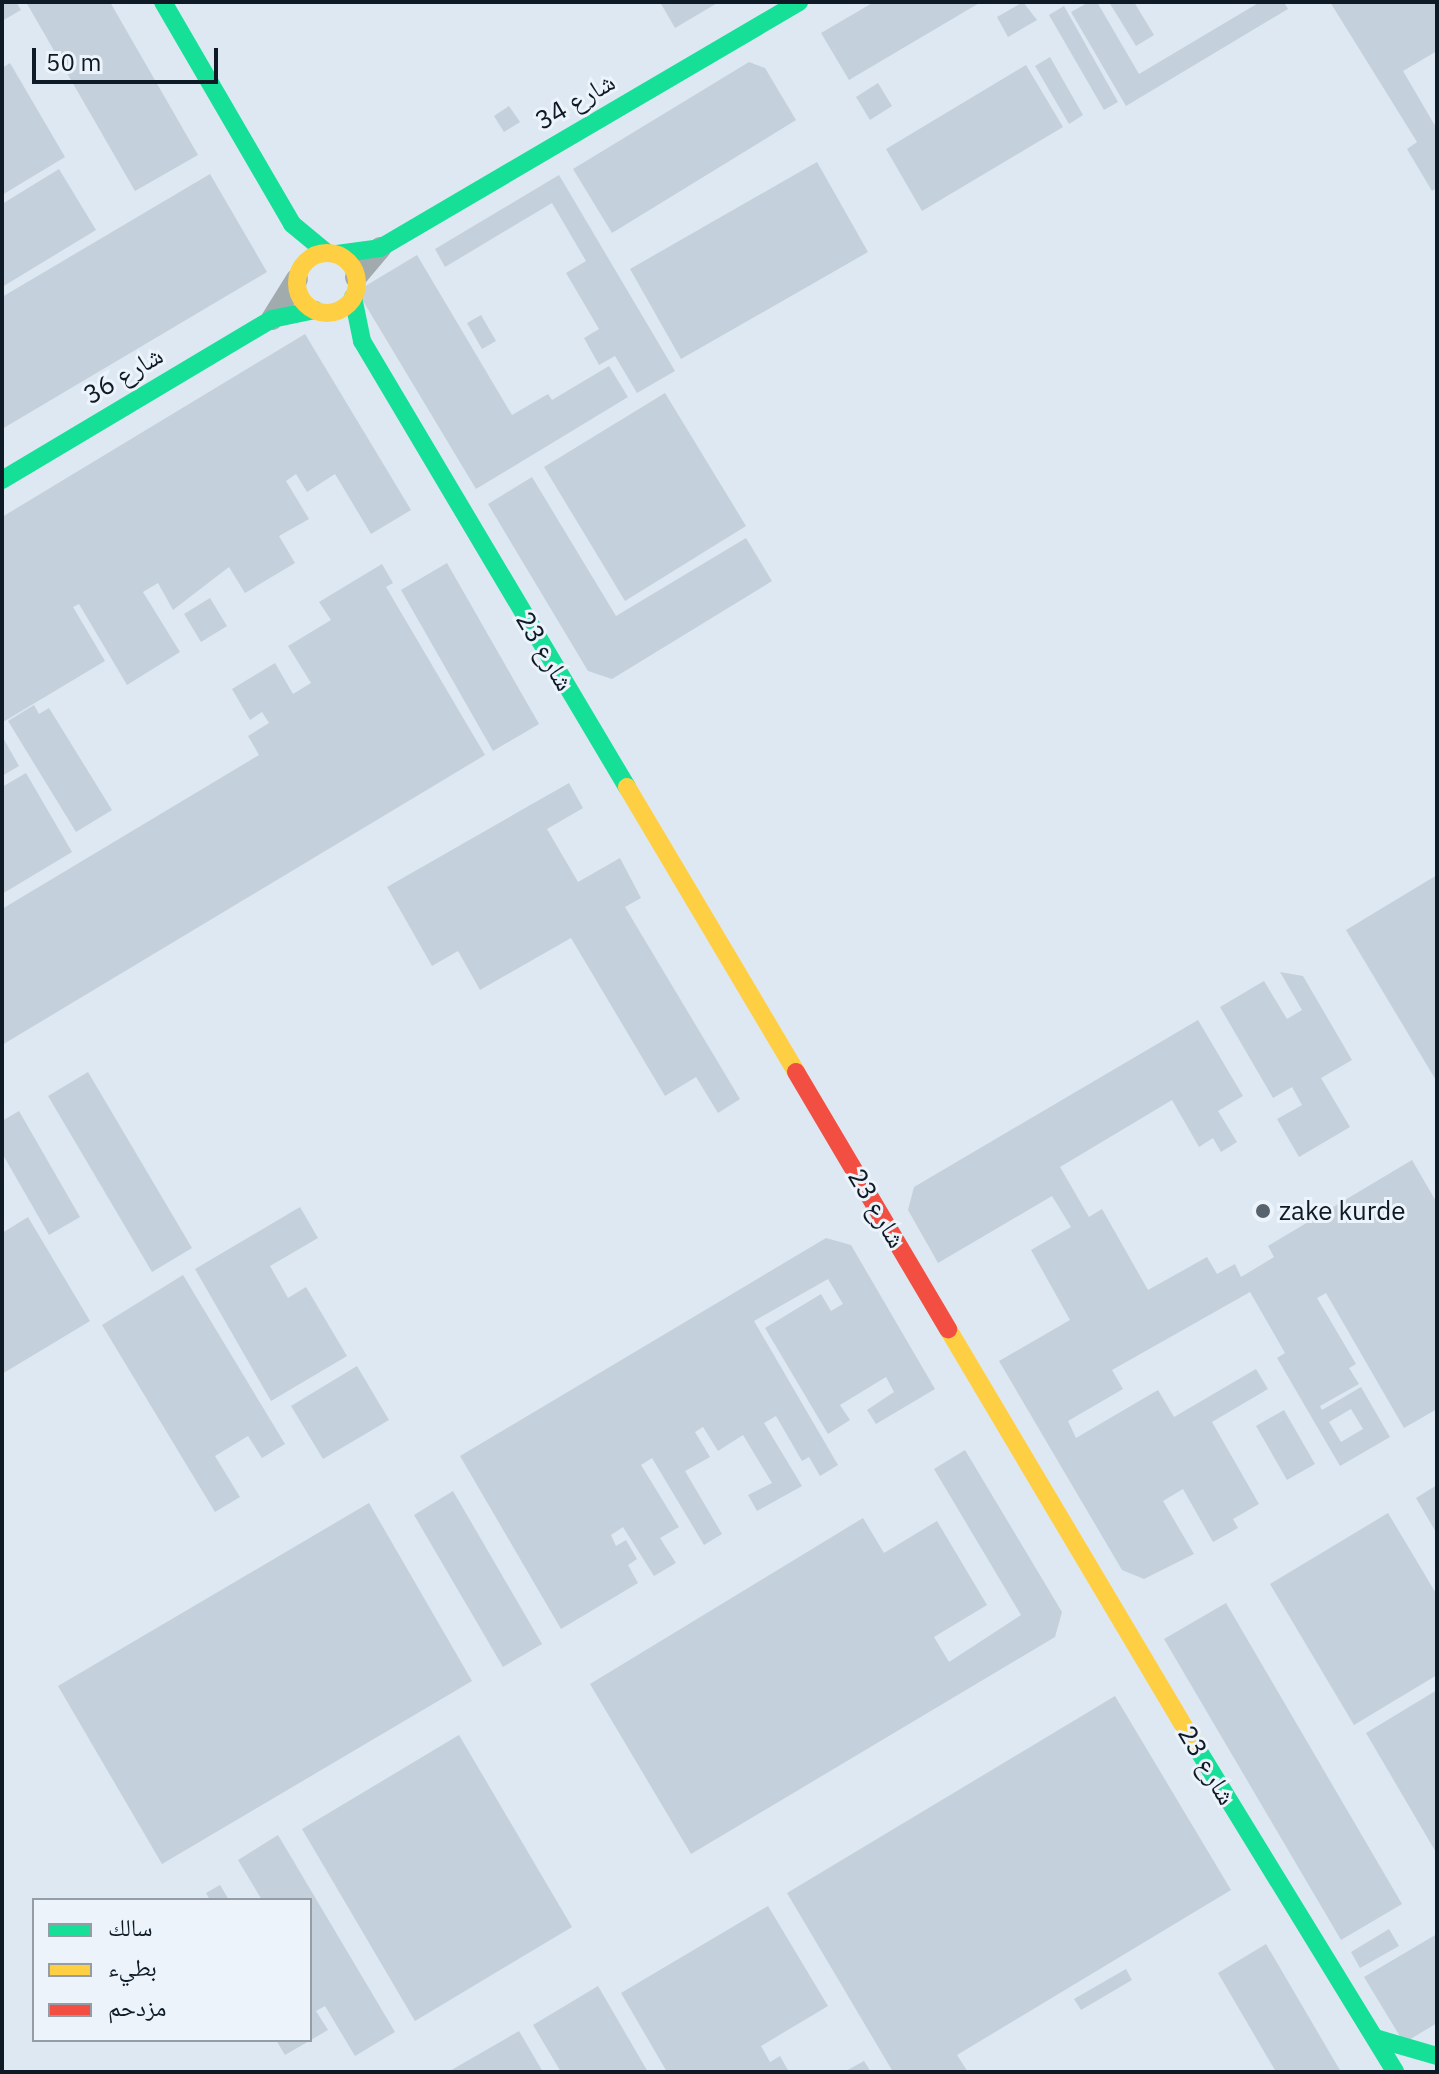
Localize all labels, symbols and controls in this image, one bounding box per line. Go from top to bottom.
scale bar [36,32,222,82]
text: 50 m [46,46,101,78]
street label: شارع 34 [530,66,620,136]
street label: شارع 36 [78,339,168,411]
street label: شارع 23 [509,606,581,696]
street label: شارع 23 [841,1163,913,1253]
place label: zake kurde [1279,1195,1406,1227]
marker: zake kurde [1254,1202,1272,1220]
street label: شارع 23 [1171,1720,1243,1810]
legend [32,1898,312,2042]
text: سالك [108,1911,153,1943]
text: بطيء [108,1951,157,1983]
text: مزدحم [108,1991,167,2023]

